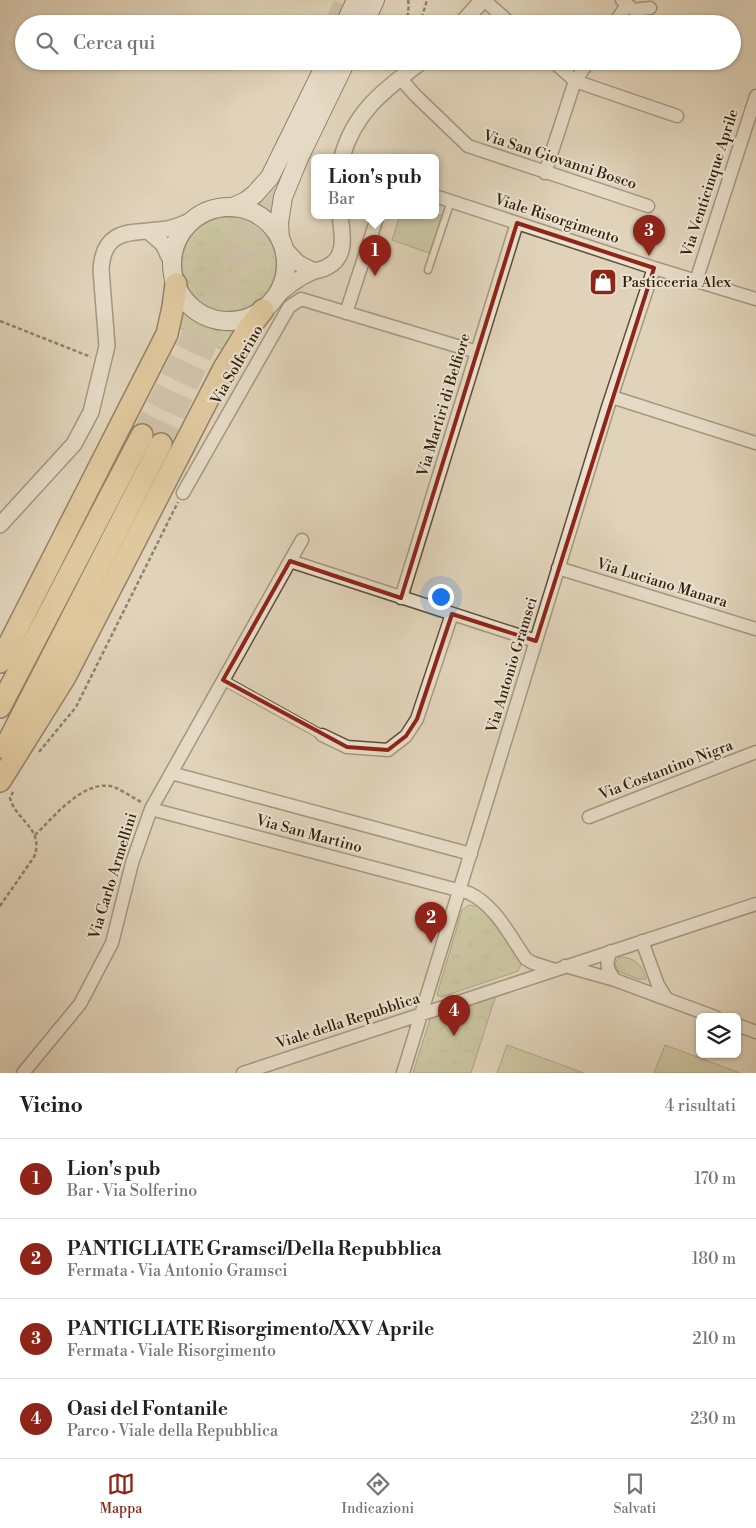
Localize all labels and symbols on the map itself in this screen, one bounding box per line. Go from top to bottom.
street label: Via Venticinque Aprile [677,107,743,260]
street label: Via San Giovanni Bosco [480,126,639,194]
street label: Viale Risorgimento [491,190,622,248]
pin: 3 [633,215,665,256]
pin: 1 [359,235,391,276]
shop icon: Pasticceria Alex [588,267,618,297]
place label: Pasticceria Alex [622,273,731,292]
street label: Via Solferino [206,322,267,409]
street label: Via Martiri di Belfiore [413,331,475,480]
street label: Via Luciano Manara [593,554,730,612]
your location [428,584,454,610]
street label: Via Antonio Gramsci [482,595,542,736]
street label: Via Costantino Nigra [595,736,736,805]
street label: Via Carlo Armellini [84,810,141,942]
street label: Via San Martino [253,810,364,857]
pin: 2 [415,902,447,943]
street label: Viale della Repubblica [273,989,423,1054]
pin: 4 [438,995,470,1036]

